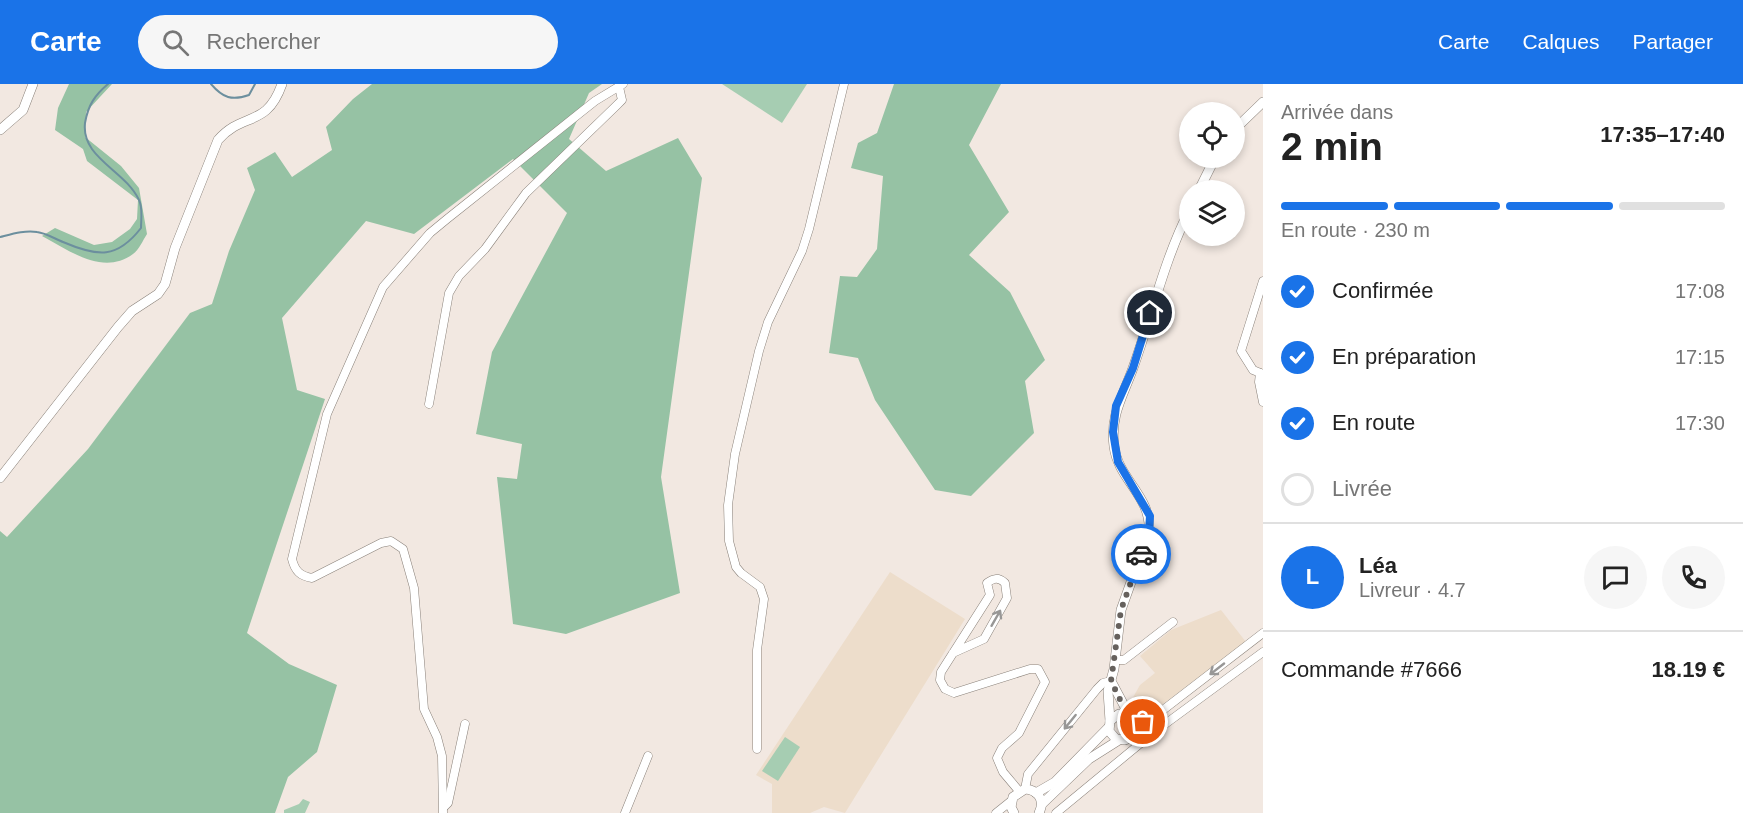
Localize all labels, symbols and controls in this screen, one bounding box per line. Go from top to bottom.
search box [138,15,558,69]
text: Carte [30,26,102,57]
icon: search [159,26,192,59]
text: Rechercher [207,29,320,54]
text: Carte [1438,30,1489,53]
text: Calques [1522,30,1599,53]
text: Partager [1632,30,1713,53]
text: Arrivée dans [1281,101,1393,123]
map controls [1179,102,1245,246]
button: locate [1179,102,1245,168]
text: 17:35–17:40 [1600,122,1725,147]
text: 2 min [1281,125,1383,168]
button: layers [1179,180,1245,246]
text: En route · 230 m [1281,219,1430,241]
icon: check [1281,275,1314,308]
text: Confirmée [1332,278,1433,303]
text: 17:08 [1675,280,1725,302]
pin [1124,287,1175,338]
icon: home [1133,296,1166,329]
icon: check [1281,341,1314,374]
text: En préparation [1332,344,1476,369]
text: 17:15 [1675,346,1725,368]
icon: check [1281,407,1314,440]
text: En route [1332,410,1415,435]
text: 17:30 [1675,412,1725,434]
text: Livrée [1332,476,1392,501]
courier [1111,524,1171,584]
icon: car [1125,538,1158,571]
button: chat [1584,546,1647,609]
button: phone [1662,546,1725,609]
text: Léa [1359,553,1397,578]
text: L [1306,564,1319,589]
text: Livreur · 4.7 [1359,579,1466,601]
one-way arrow [990,610,1002,627]
text: Commande #7666 [1281,657,1462,682]
text: 18.19 € [1652,657,1725,682]
one-way arrow [1209,663,1225,676]
pin [1117,696,1168,747]
icon: bag [1126,705,1159,738]
one-way arrow [1064,714,1077,730]

